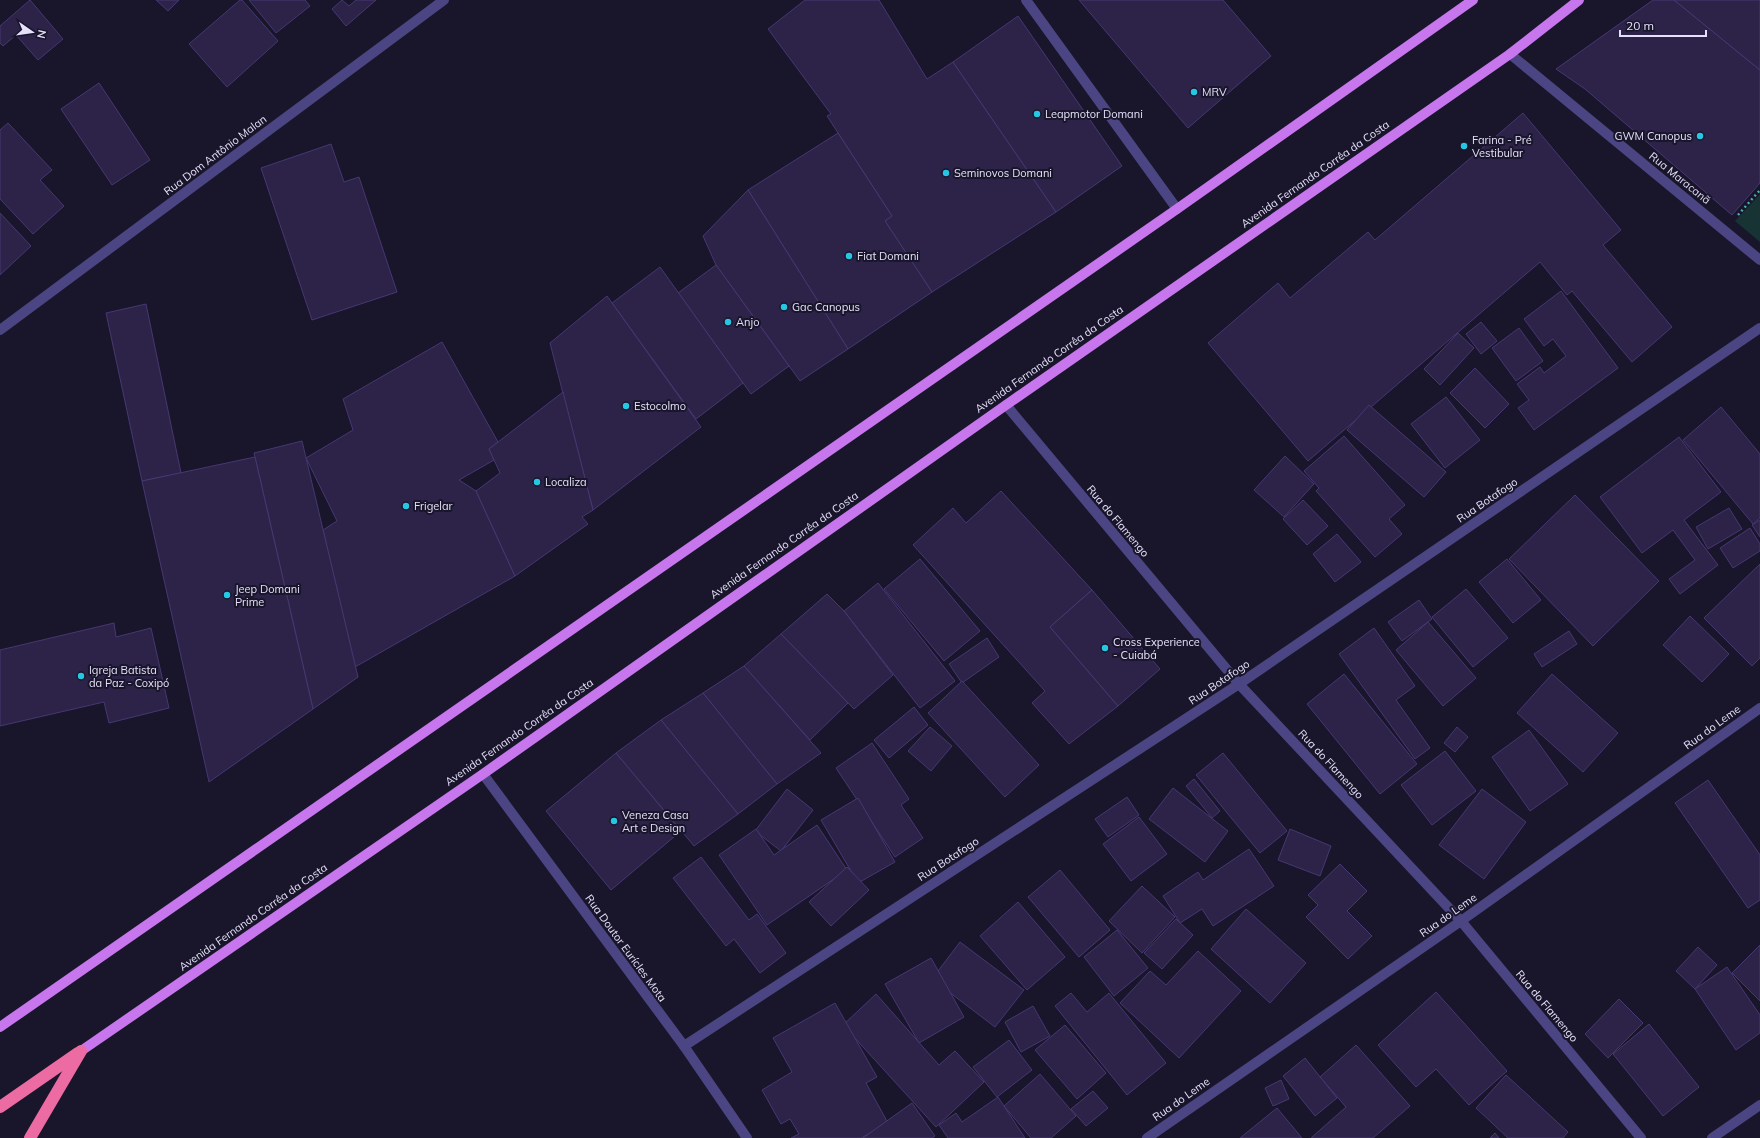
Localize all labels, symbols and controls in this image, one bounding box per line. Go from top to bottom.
north arrow [12,12,52,52]
scale bar [1620,12,1706,38]
text: 20 m [1626,18,1654,33]
text: N [34,29,49,40]
place label: MRV [1202,85,1227,99]
marker: MRV [1189,87,1199,97]
place label: Leapmotor Domani [1045,107,1143,121]
marker: Leapmotor Domani [1032,109,1042,119]
street label: Rua Dom Antônio Malan [161,112,269,198]
street label: Avenida Fernando Corrêa da Costa [1238,117,1392,231]
place label: GWM Canopus [1614,129,1692,143]
marker: GWM Canopus [1695,131,1705,141]
place label: Farina - Pré Vestibular [1472,133,1532,160]
marker: Farina - Pré Vestibular [1459,141,1469,151]
street label: Rua Maracanã [1646,149,1714,207]
place label: Seminovos Domani [954,166,1052,180]
marker: Seminovos Domani [941,168,951,178]
place label: Fiat Domani [857,249,919,263]
marker: Fiat Domani [844,251,854,261]
place label: Gac Canopus [792,300,860,314]
marker: Gac Canopus [779,302,789,312]
street label: Avenida Fernando Corrêa da Costa [972,302,1126,416]
place label: Anjo [736,315,759,329]
marker: Anjo [723,317,733,327]
place label: Estocolmo [634,399,686,413]
marker: Estocolmo [621,401,631,411]
place label: Localiza [545,475,587,489]
street label: Rua Botafogo [1454,475,1520,525]
marker: Localiza [532,477,542,487]
street label: Rua do Flamengo [1084,482,1152,560]
street label: Avenida Fernando Corrêa da Costa [707,488,861,602]
place label: Frigelar [414,499,453,513]
marker: Frigelar [401,501,411,511]
place label: Jeep Domani Prime [235,582,300,609]
marker: Jeep Domani Prime [222,590,232,600]
place label: Cross Experience - Cuiabá [1113,635,1200,662]
marker: Cross Experience - Cuiabá [1100,643,1110,653]
street label: Rua Botafogo [1186,657,1252,707]
place label: Igreja Batista da Paz - Coxipó [89,663,169,690]
marker: Igreja Batista da Paz - Coxipó [76,671,86,681]
street label: Avenida Fernando Corrêa da Costa [442,675,596,789]
street label: Rua do Leme [1681,702,1743,752]
street label: Rua do Flamengo [1295,726,1367,802]
place label: Veneza Casa Art e Design [622,808,689,835]
marker: Veneza Casa Art e Design [609,816,619,826]
street label: Rua Botafogo [915,834,981,884]
street label: Avenida Fernando Corrêa da Costa [176,860,330,974]
street label: Rua do Leme [1417,890,1479,940]
street label: Rua Doutor Eurícles Mota [582,892,670,1004]
street label: Rua do Flamengo [1513,967,1581,1045]
street label: Rua do Leme [1150,1074,1212,1124]

